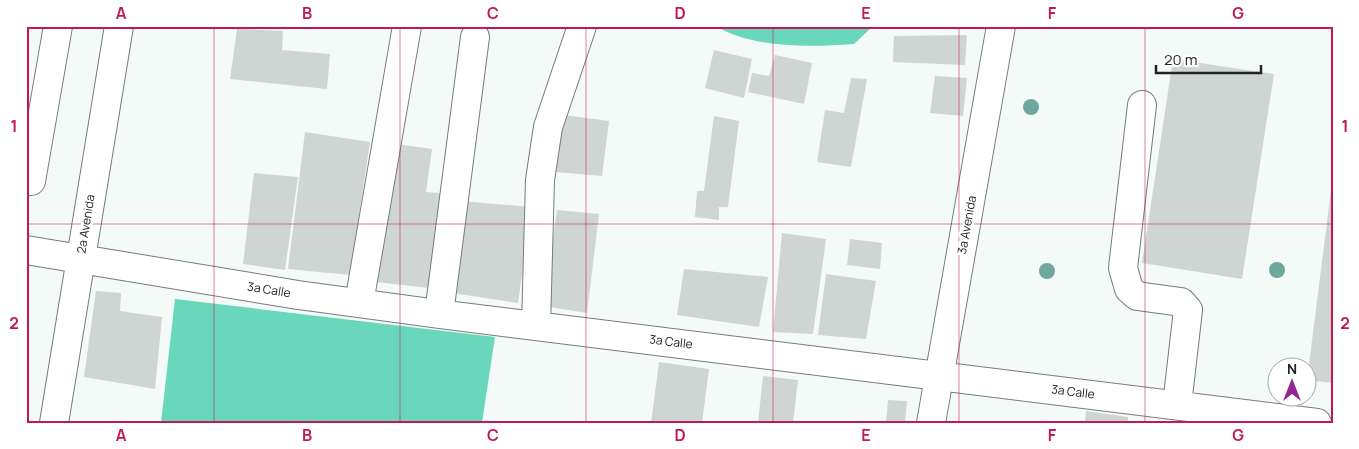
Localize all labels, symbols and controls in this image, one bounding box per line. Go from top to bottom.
text: A [116,2,127,24]
text: B [302,2,312,24]
text: C [487,2,499,24]
text: D [674,2,686,24]
text: E [861,2,871,24]
text: F [1048,2,1057,24]
text: G [1232,2,1244,24]
scale bar [1156,42,1262,74]
text: 20 m [1164,49,1197,70]
text: 1 [10,115,18,137]
text: 1 [1341,115,1349,137]
street label: 2a Avenida [72,193,99,255]
street label: 3a Avenida [953,194,980,256]
street label: 3a Calle [246,278,292,301]
text: 2 [9,312,19,334]
text: 2 [1340,312,1350,334]
street label: 3a Calle [648,330,694,353]
north arrow [1266,356,1316,406]
text: N [1287,359,1297,378]
street label: 3a Calle [1050,380,1096,403]
text: A [116,424,127,446]
text: B [302,424,312,446]
text: C [487,424,499,446]
text: D [674,424,686,446]
text: E [861,424,871,446]
text: F [1048,424,1057,446]
text: G [1232,424,1244,446]

